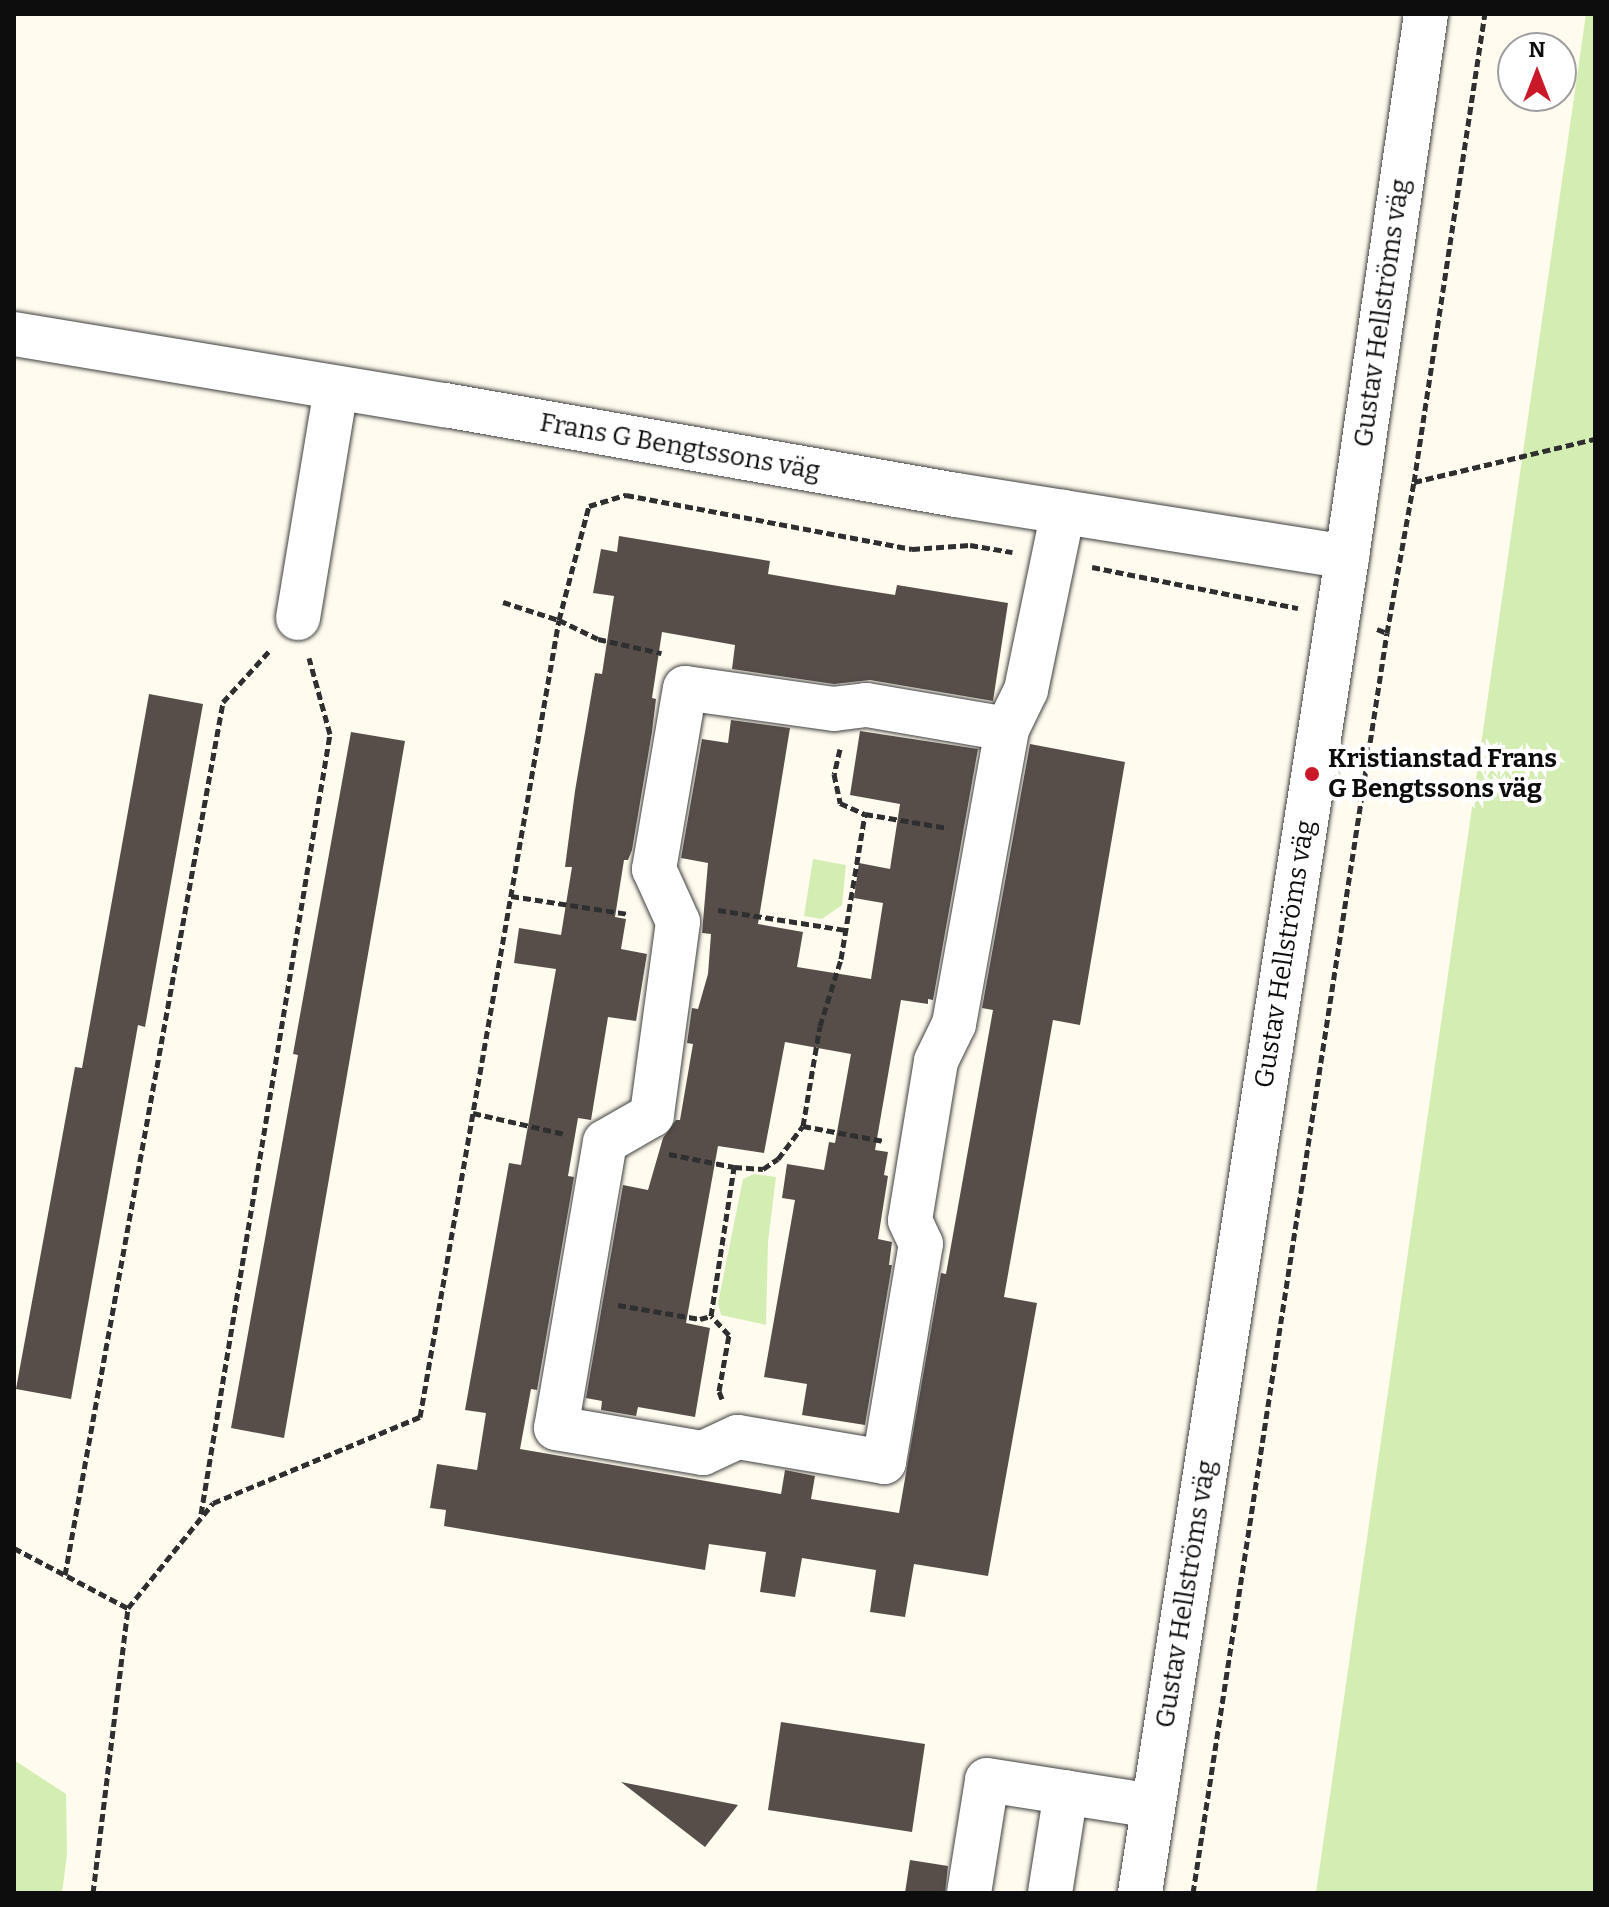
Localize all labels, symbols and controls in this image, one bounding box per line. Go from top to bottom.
north arrow [1497,32,1577,112]
text: N [1529,36,1545,63]
street label: Gustav Hellströms väg [1348,177,1416,449]
street label: Frans G Bengtssons väg [537,407,823,487]
place label: Kristianstad Frans G Bengtssons väg [1328,743,1557,804]
marker: Kristianstad Frans G Bengtssons väg [1303,765,1321,783]
street label: Gustav Hellströms väg [1248,818,1322,1090]
street label: Gustav Hellströms väg [1149,1458,1223,1730]

